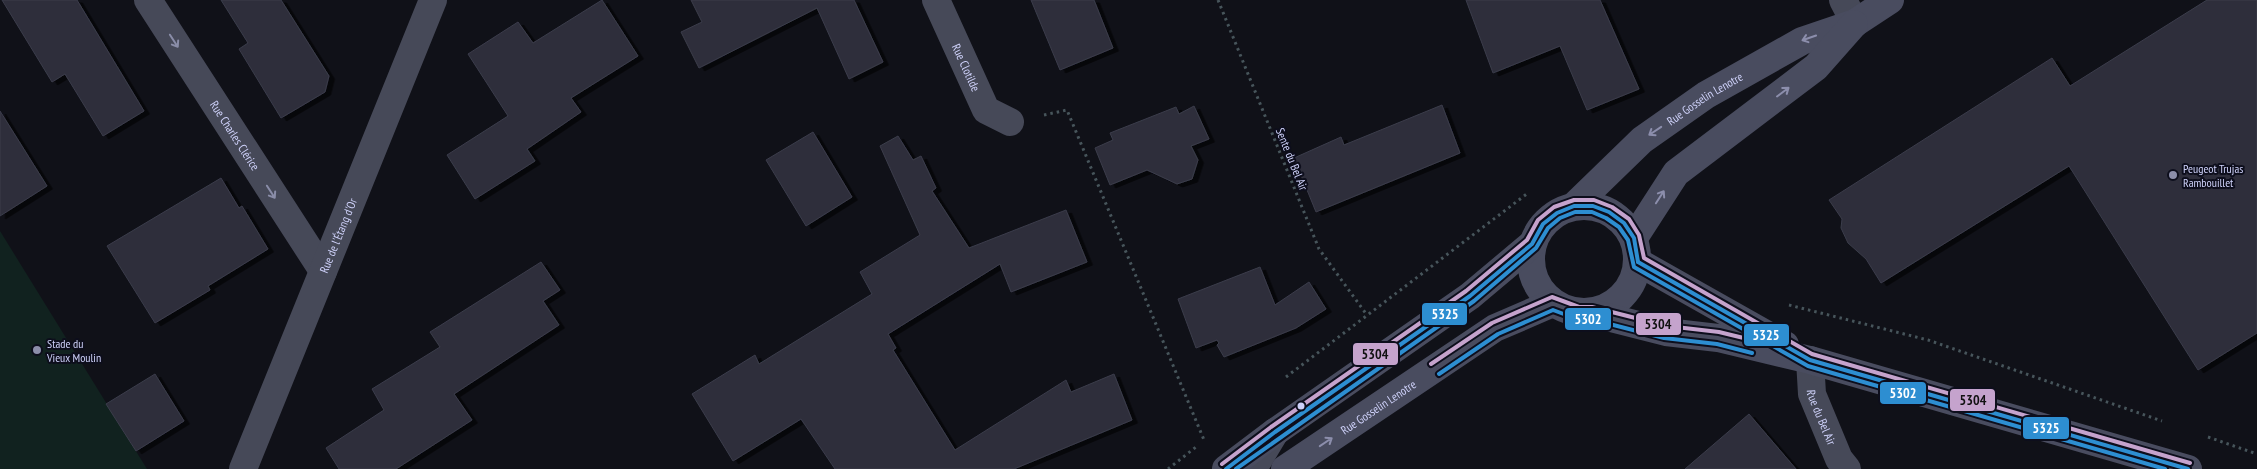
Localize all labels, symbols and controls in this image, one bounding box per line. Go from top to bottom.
one-way arrow [169,34,179,48]
one-way arrow [1802,34,1817,43]
street label: Rue Clotilde [949,41,984,94]
street label: Rue Gosselin Lenotre [1663,68,1745,128]
one-way arrow [1776,87,1789,98]
street label: Rue Charles Clérice [207,98,263,173]
street label: Sente du Bel Air [1273,125,1312,193]
one-way arrow [1648,125,1662,136]
place label: Peugeot Trujas Rambouillet [2183,161,2243,190]
marker: Peugeot Trujas Rambouillet [2167,169,2179,181]
one-way arrow [267,185,277,199]
one-way arrow [1655,190,1666,204]
street label: Rue de l'Étang d'Or [316,195,360,275]
line badge: 5325 [1421,302,1468,326]
text: 5325 [1432,305,1458,323]
line badge: 5302 [1564,307,1612,331]
text: 5302 [1575,310,1601,328]
line badge: 5304 [1635,312,1682,336]
text: 5304 [1645,315,1672,333]
line badge: 5325 [1743,323,1790,347]
text: 5325 [1753,326,1779,344]
place label: Stade du Vieux Moulin [46,336,101,365]
line badge: 5304 [1352,342,1399,366]
marker: Stade du Vieux Moulin [31,344,43,356]
text: 5304 [1362,345,1389,363]
street label: Rue Gosselin Lenotre [1338,376,1418,437]
line badge: 5302 [1879,381,1927,405]
text: 5302 [1890,384,1916,402]
line badge: 5304 [1949,388,1996,412]
street label: Rue du Bel Air [1804,389,1840,448]
text: 5304 [1960,391,1987,409]
unlabelled marker [1296,401,1306,411]
line badge: 5325 [2022,416,2070,440]
text: 5325 [2033,419,2059,437]
one-way arrow [1318,437,1332,447]

